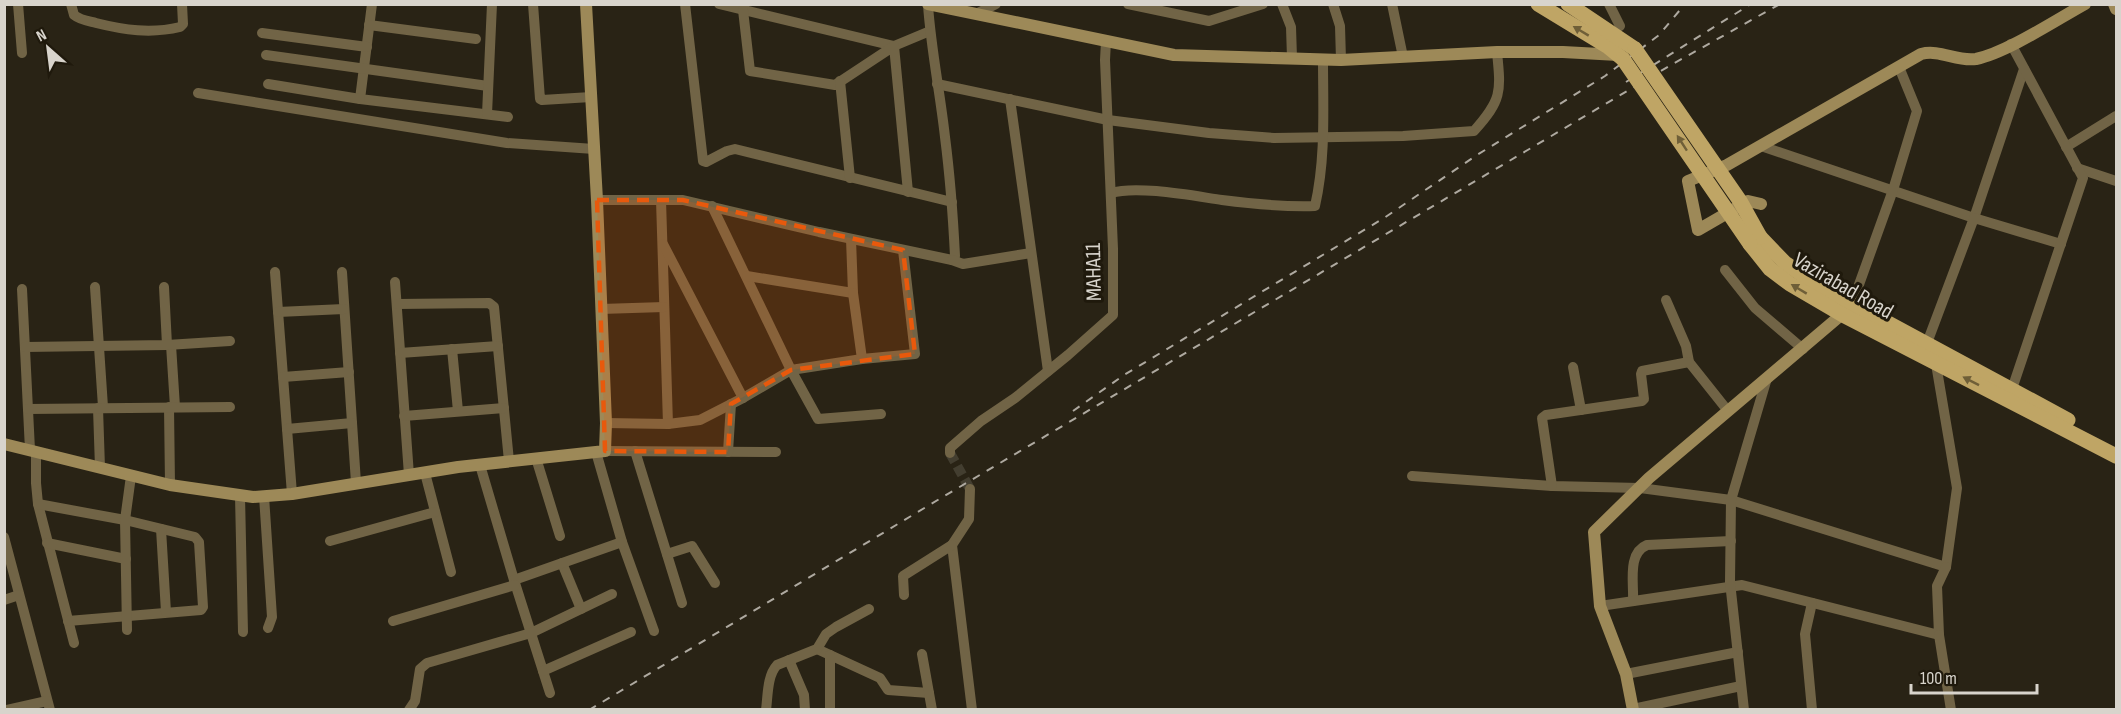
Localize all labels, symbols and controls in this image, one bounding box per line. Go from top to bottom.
north arrow [18,18,78,78]
one-way arrow [1573,25,1589,36]
text: N [33,26,50,46]
one-way arrow [1676,136,1688,152]
street label: MAHA11 [1080,242,1108,301]
street label: Vazirabad Road [1788,247,1898,325]
one-way arrow [1790,284,1807,294]
one-way arrow [1962,377,1979,386]
scale bar [1911,657,2037,695]
text: 100 m [1920,668,1957,689]

